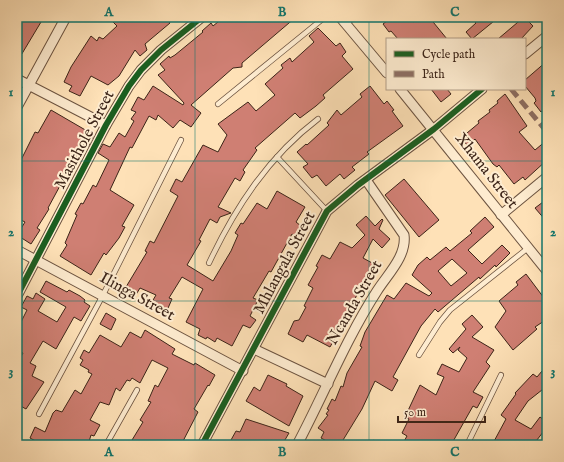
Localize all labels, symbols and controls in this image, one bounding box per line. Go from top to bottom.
text: A [104,4,115,21]
text: B [278,4,287,21]
text: C [450,4,460,21]
legend [386,38,526,90]
text: Cycle path [422,47,476,63]
text: Path [422,67,445,82]
text: 1 [9,84,14,101]
text: 1 [551,84,556,101]
street label: Masithole Street [51,87,120,193]
street label: Xhama Street [450,129,522,213]
street label: Mhlangala Street [250,208,321,318]
text: 2 [8,224,14,241]
text: 2 [550,224,556,241]
street label: Ncanda Street [323,257,388,349]
street label: Ilinga Street [96,268,179,326]
text: 3 [9,363,14,380]
text: 3 [551,363,556,380]
scale bar [398,398,485,424]
text: 50 m [404,405,426,420]
text: A [104,444,115,461]
text: B [278,444,287,461]
text: C [450,444,460,461]

